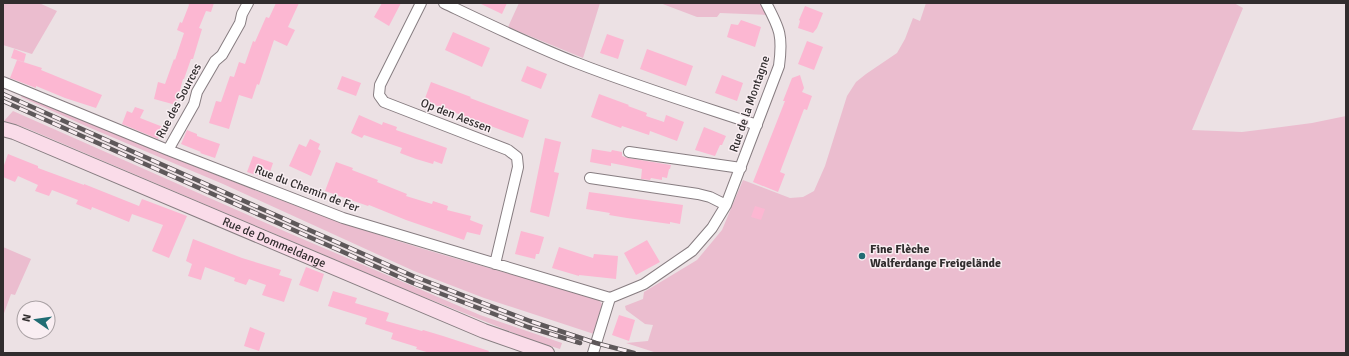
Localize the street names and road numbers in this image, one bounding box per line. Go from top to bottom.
street label: Rue de la Montagne [726,54,774,154]
street label: Rue des Sources [153,61,205,141]
street label: Op den Aessen [418,96,494,136]
street label: Rue du Chemin de Fer [253,162,362,216]
street label: Rue de Dommeldange [220,214,328,271]

